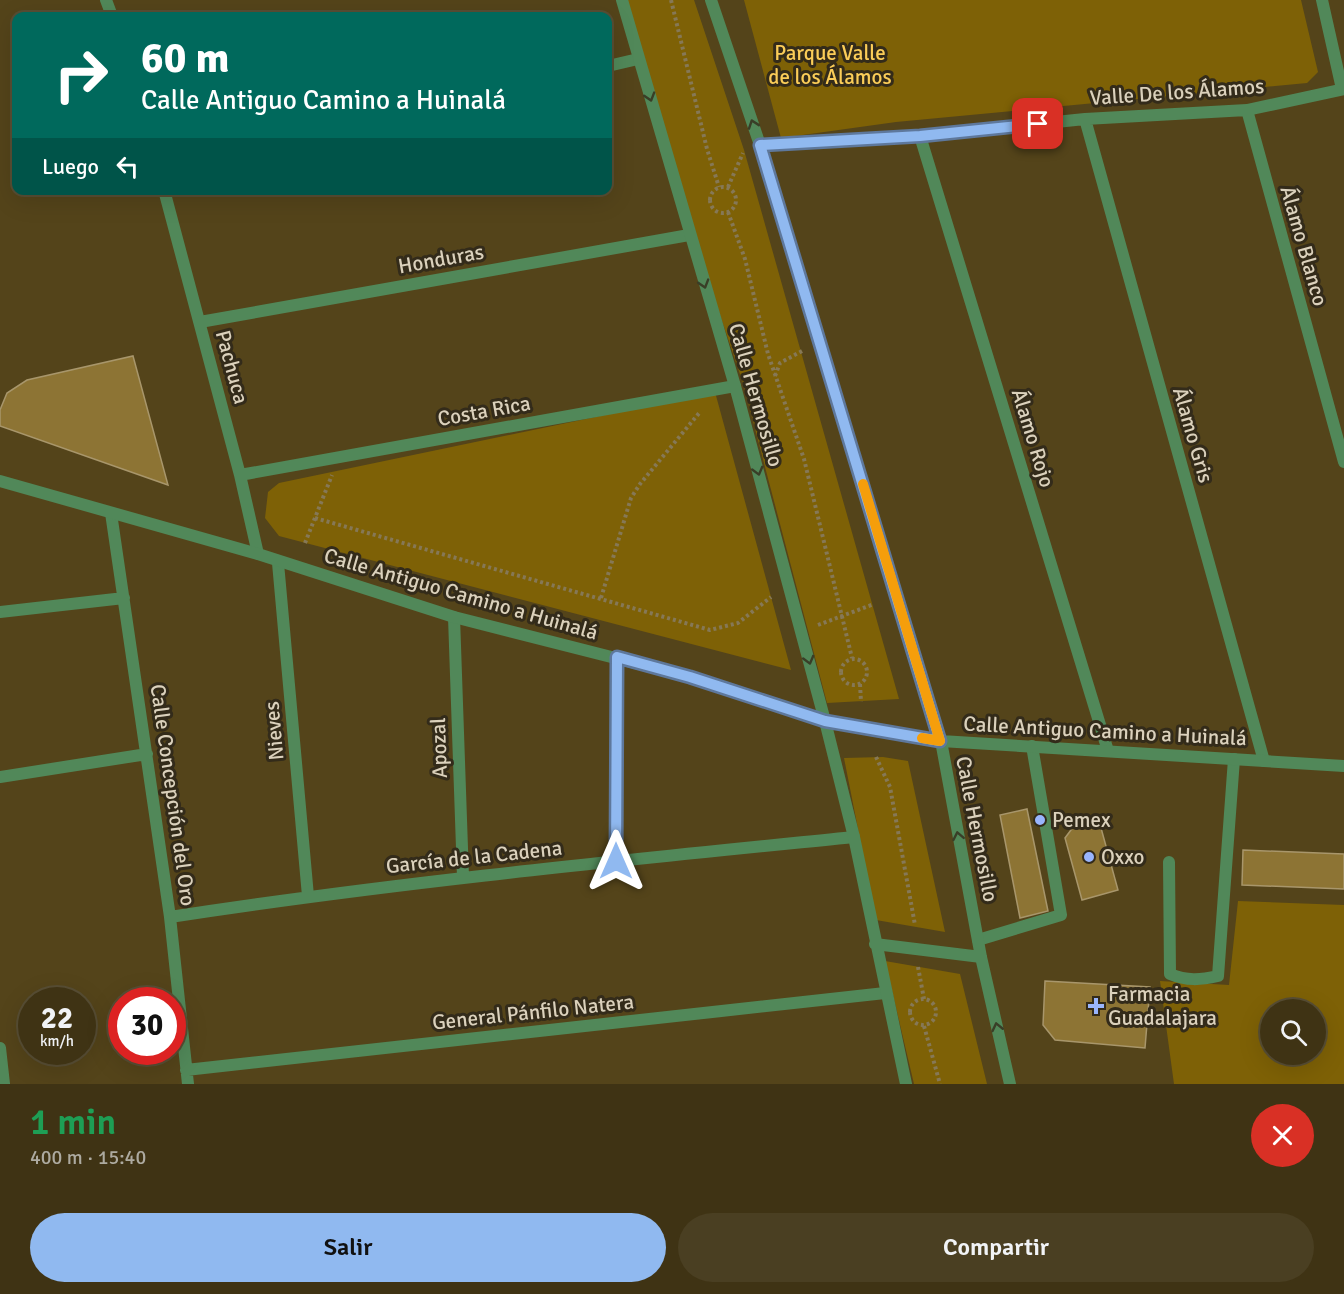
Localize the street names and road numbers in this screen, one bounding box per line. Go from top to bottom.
street label: Valle De los Álamos [1089,73,1265,111]
street label: Álamo Blanco [1274,183,1334,309]
street label: Honduras [396,239,486,279]
street label: Calle Hermosillo [723,320,789,470]
street label: Pachuca [210,327,254,407]
street label: Álamo Gris [1167,384,1219,486]
street label: Álamo Rojo [1006,386,1060,490]
street label: Costa Rica [435,390,533,432]
street label: Calle Antiguo Camino a Huinalá [321,542,601,646]
street label: Calle Concepción del Oro [145,682,201,908]
street label: Nieves [258,700,290,762]
street label: Calle Antiguo Camino a Huinalá [963,711,1247,751]
street label: Apozal [425,717,453,779]
street label: Calle Hermosillo [950,754,1004,904]
street label: García de la Cadena [385,835,563,879]
street label: General Pánfilo Natera [431,988,635,1036]

